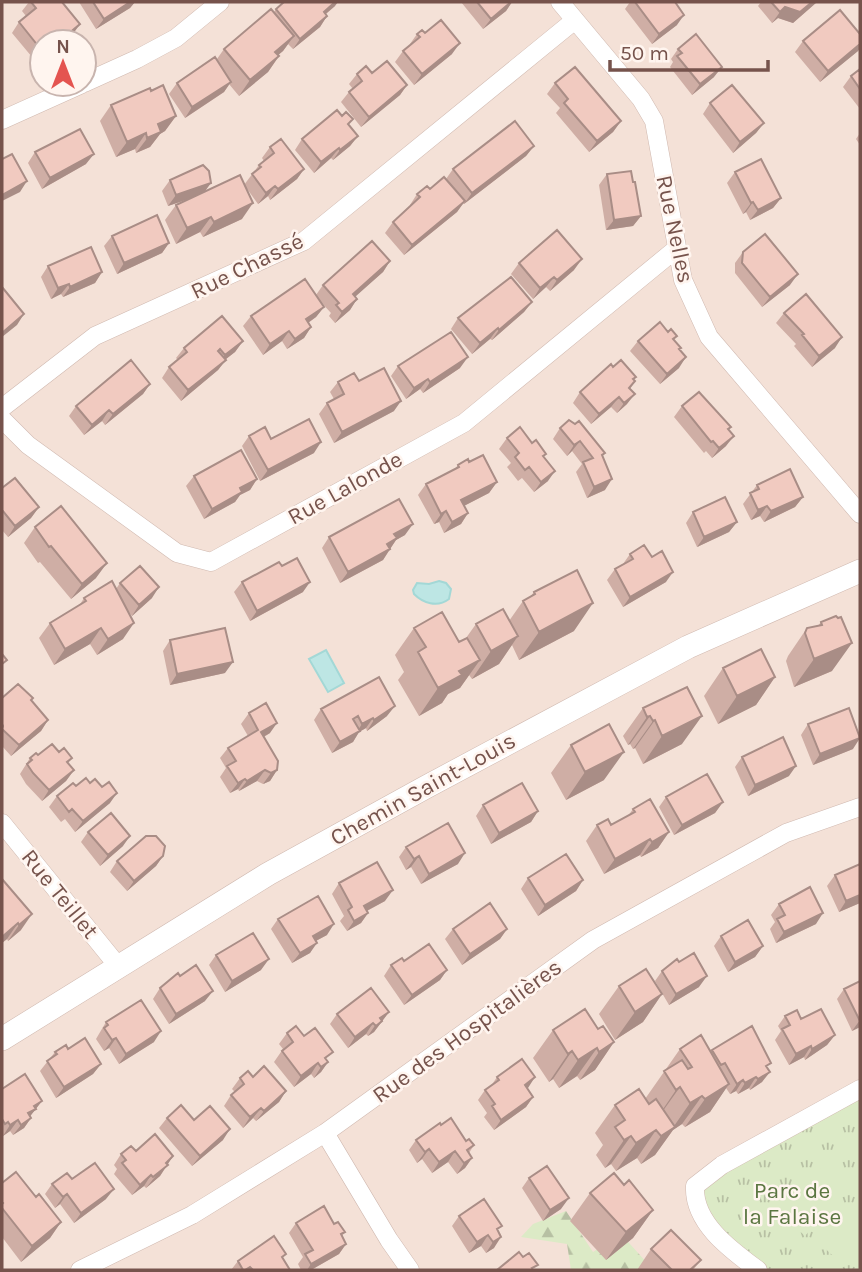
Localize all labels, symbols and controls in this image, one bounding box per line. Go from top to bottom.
north arrow [28,28,98,98]
scale bar [610,28,768,72]
text: N [56,36,70,58]
text: 50 m [620,41,669,65]
street label: Rue Nelles [650,173,700,285]
street label: Rue Chassé [186,227,308,305]
street label: Rue Lalonde [283,445,407,531]
street label: Chemin Saint-Louis [326,727,520,851]
street label: Rue Teillet [16,844,104,944]
street label: Rue des Hospitalières [367,953,567,1109]
park label: Parc de la Falaise [743,1177,841,1230]

